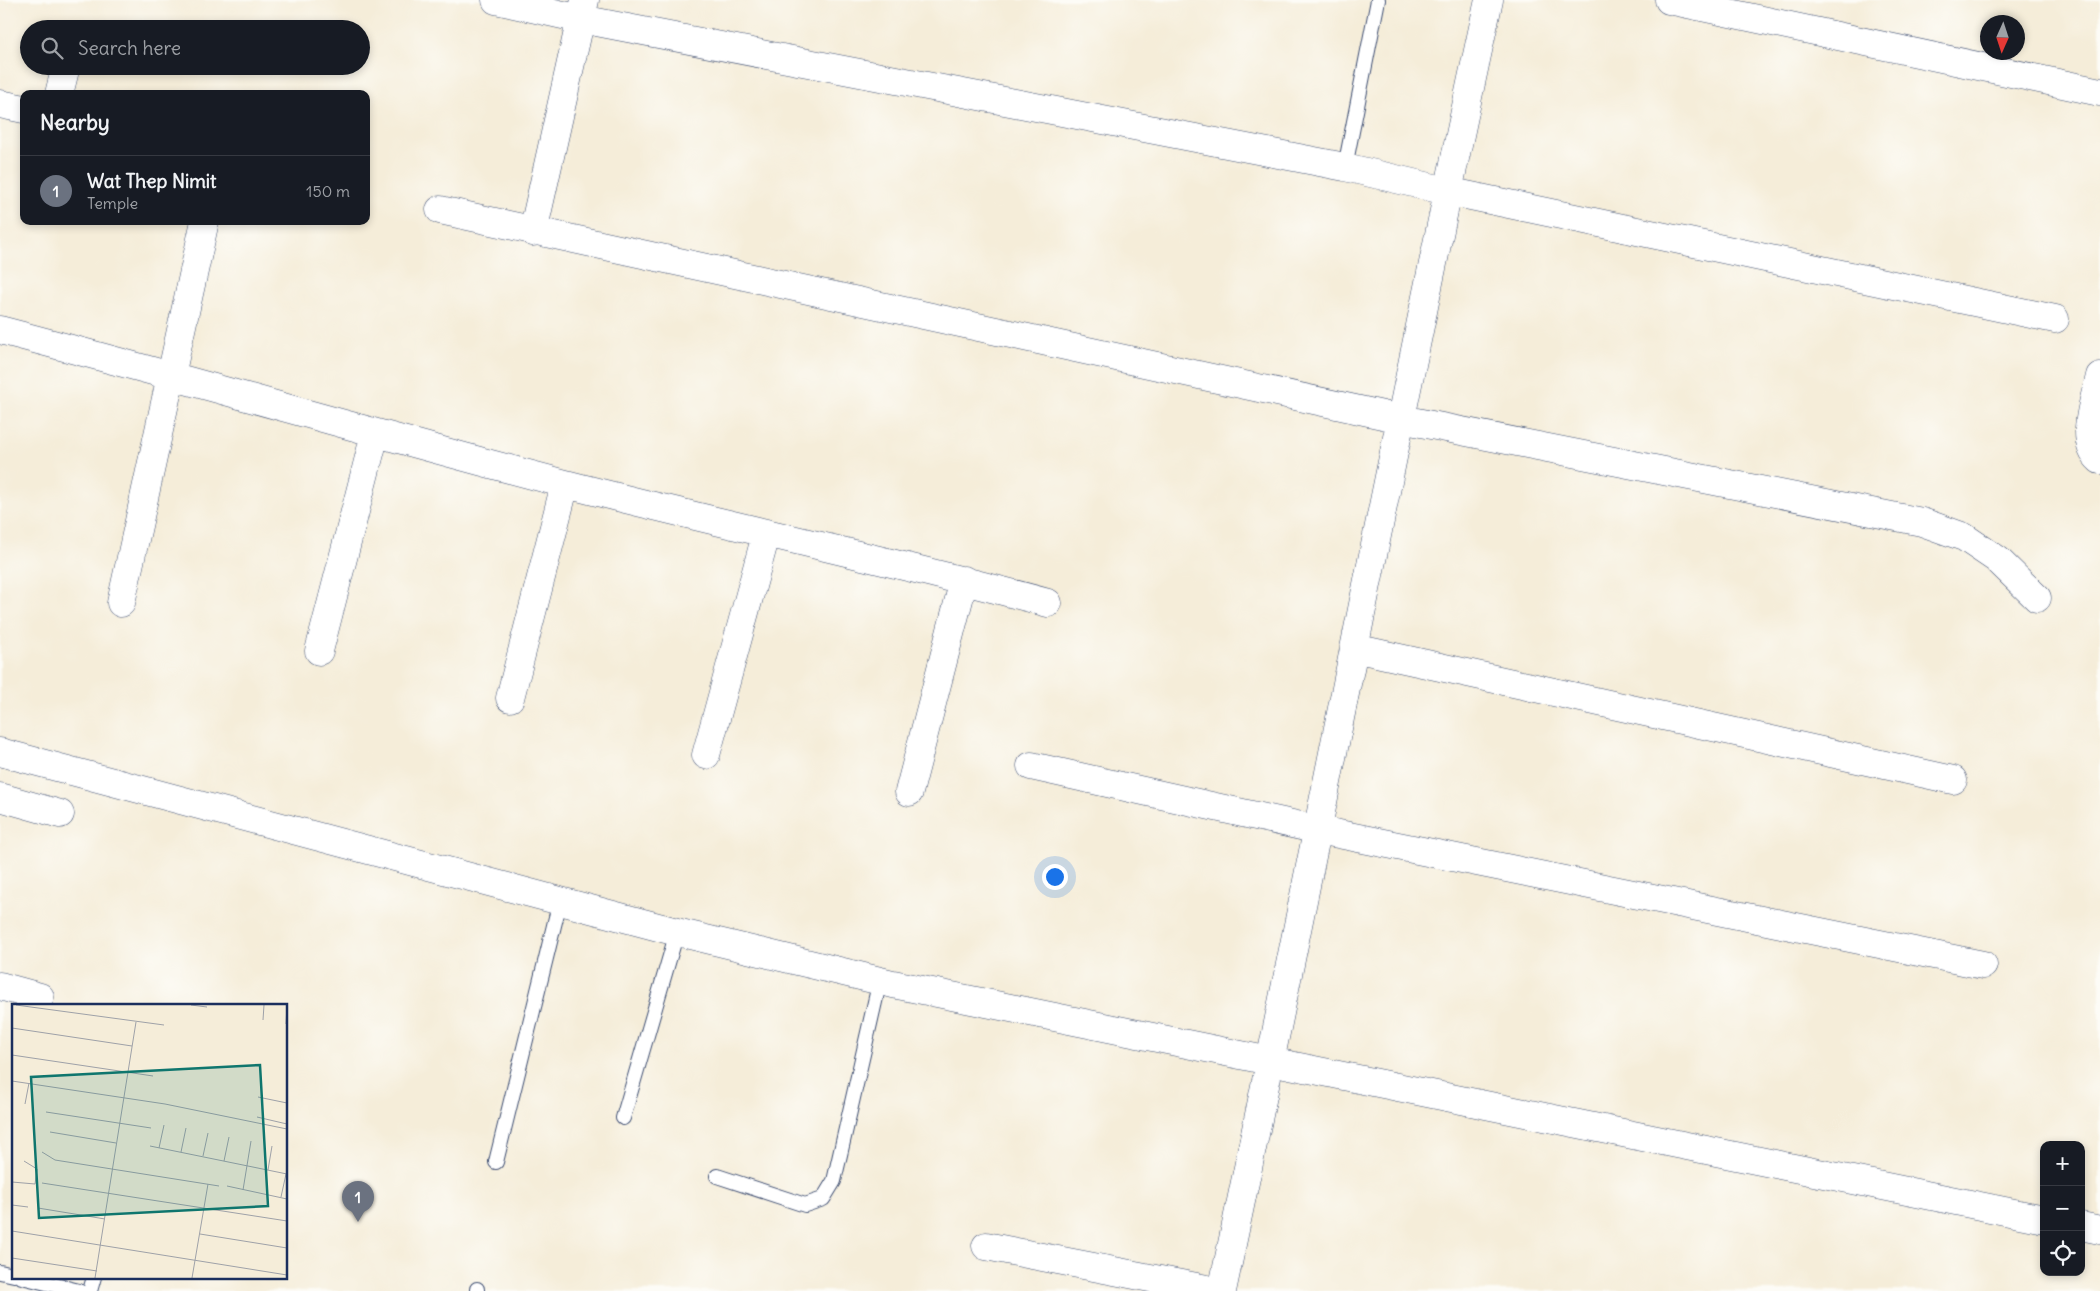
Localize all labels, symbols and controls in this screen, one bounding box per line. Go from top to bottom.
north arrow [1980,15,2025,60]
search box [20,20,370,75]
icon: search [38,34,66,62]
text: Search here [78,36,181,60]
text: Nearby [40,109,110,136]
text: Wat Thep Nimit [87,169,217,193]
text: 1 [53,181,59,201]
text: 150 m [306,181,350,201]
text: Temple [87,193,138,213]
your location [1042,864,1068,890]
inset map [12,1004,288,1278]
map controls [2040,1141,2085,1276]
button: + [2040,1141,2085,1186]
pin: 1 [342,1181,374,1222]
button: − [2040,1186,2085,1231]
button: locate [2040,1231,2085,1276]

